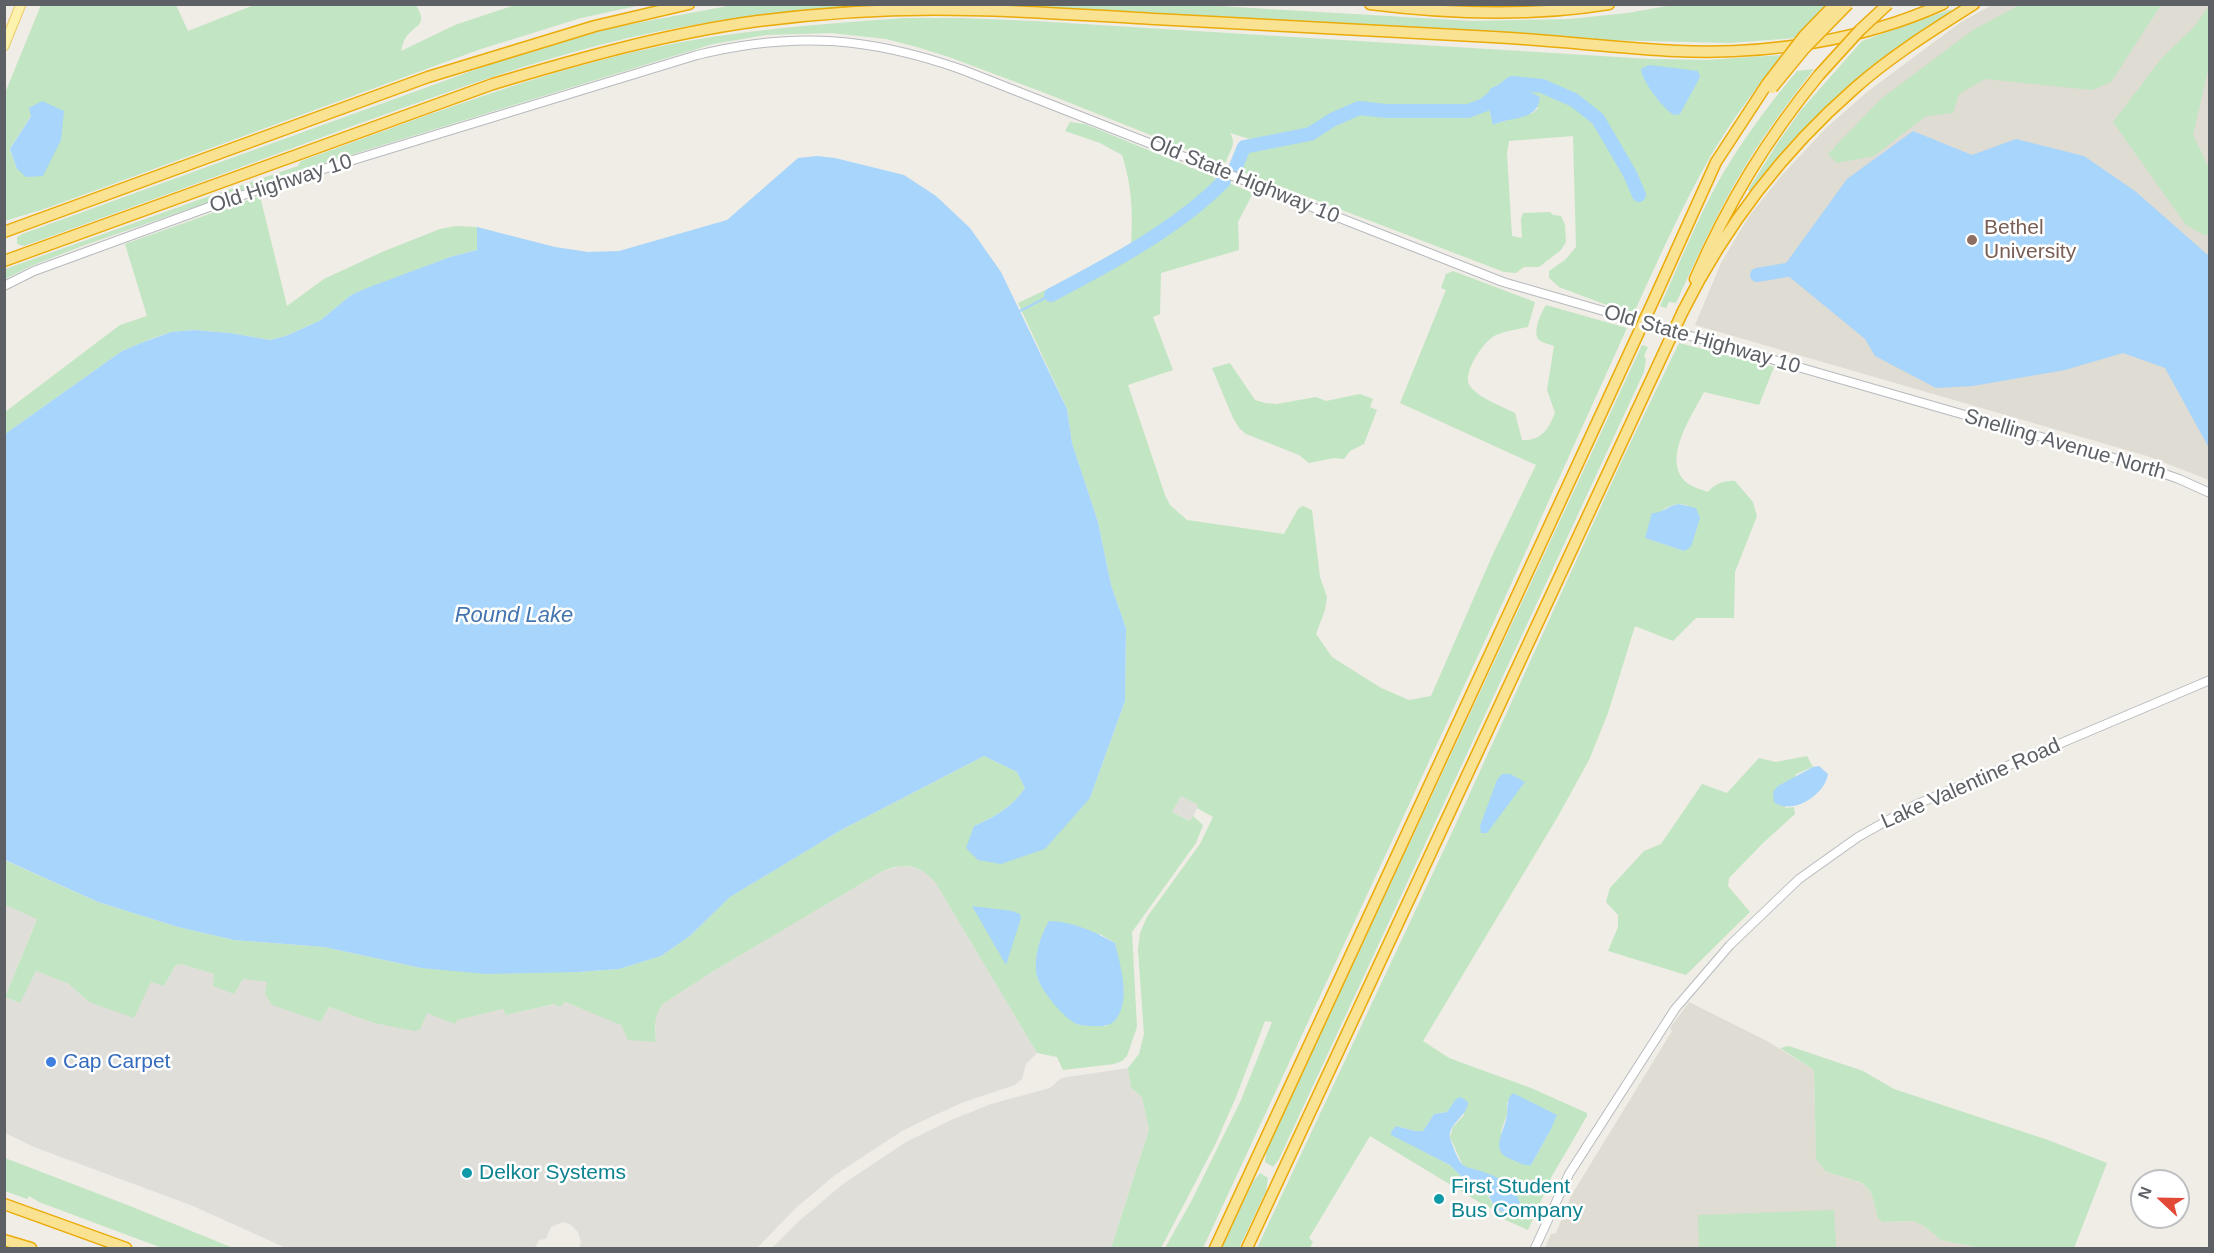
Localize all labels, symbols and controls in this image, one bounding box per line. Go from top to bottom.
street label: Old State Highway 10 [1145,130,1343,230]
street label: Old Highway 10 [207,149,355,219]
place label: Bethel University [1984,215,2076,265]
marker: Bethel University [1965,233,1979,247]
street label: Old State Highway 10 [1601,300,1803,380]
street label: Snelling Avenue North [1961,404,2169,486]
water label: Round Lake [455,603,573,629]
street label: Lake Valentine Road [1878,733,2064,835]
place label: Cap Carpet [63,1049,170,1075]
marker: Cap Carpet [44,1055,58,1069]
place label: Delkor Systems [479,1160,626,1186]
marker: Delkor Systems [460,1166,474,1180]
north arrow [2130,1169,2190,1229]
place label: First Student Bus Company [1451,1174,1583,1224]
text: N [2135,1184,2155,1201]
marker: First Student Bus Company [1432,1192,1446,1206]

